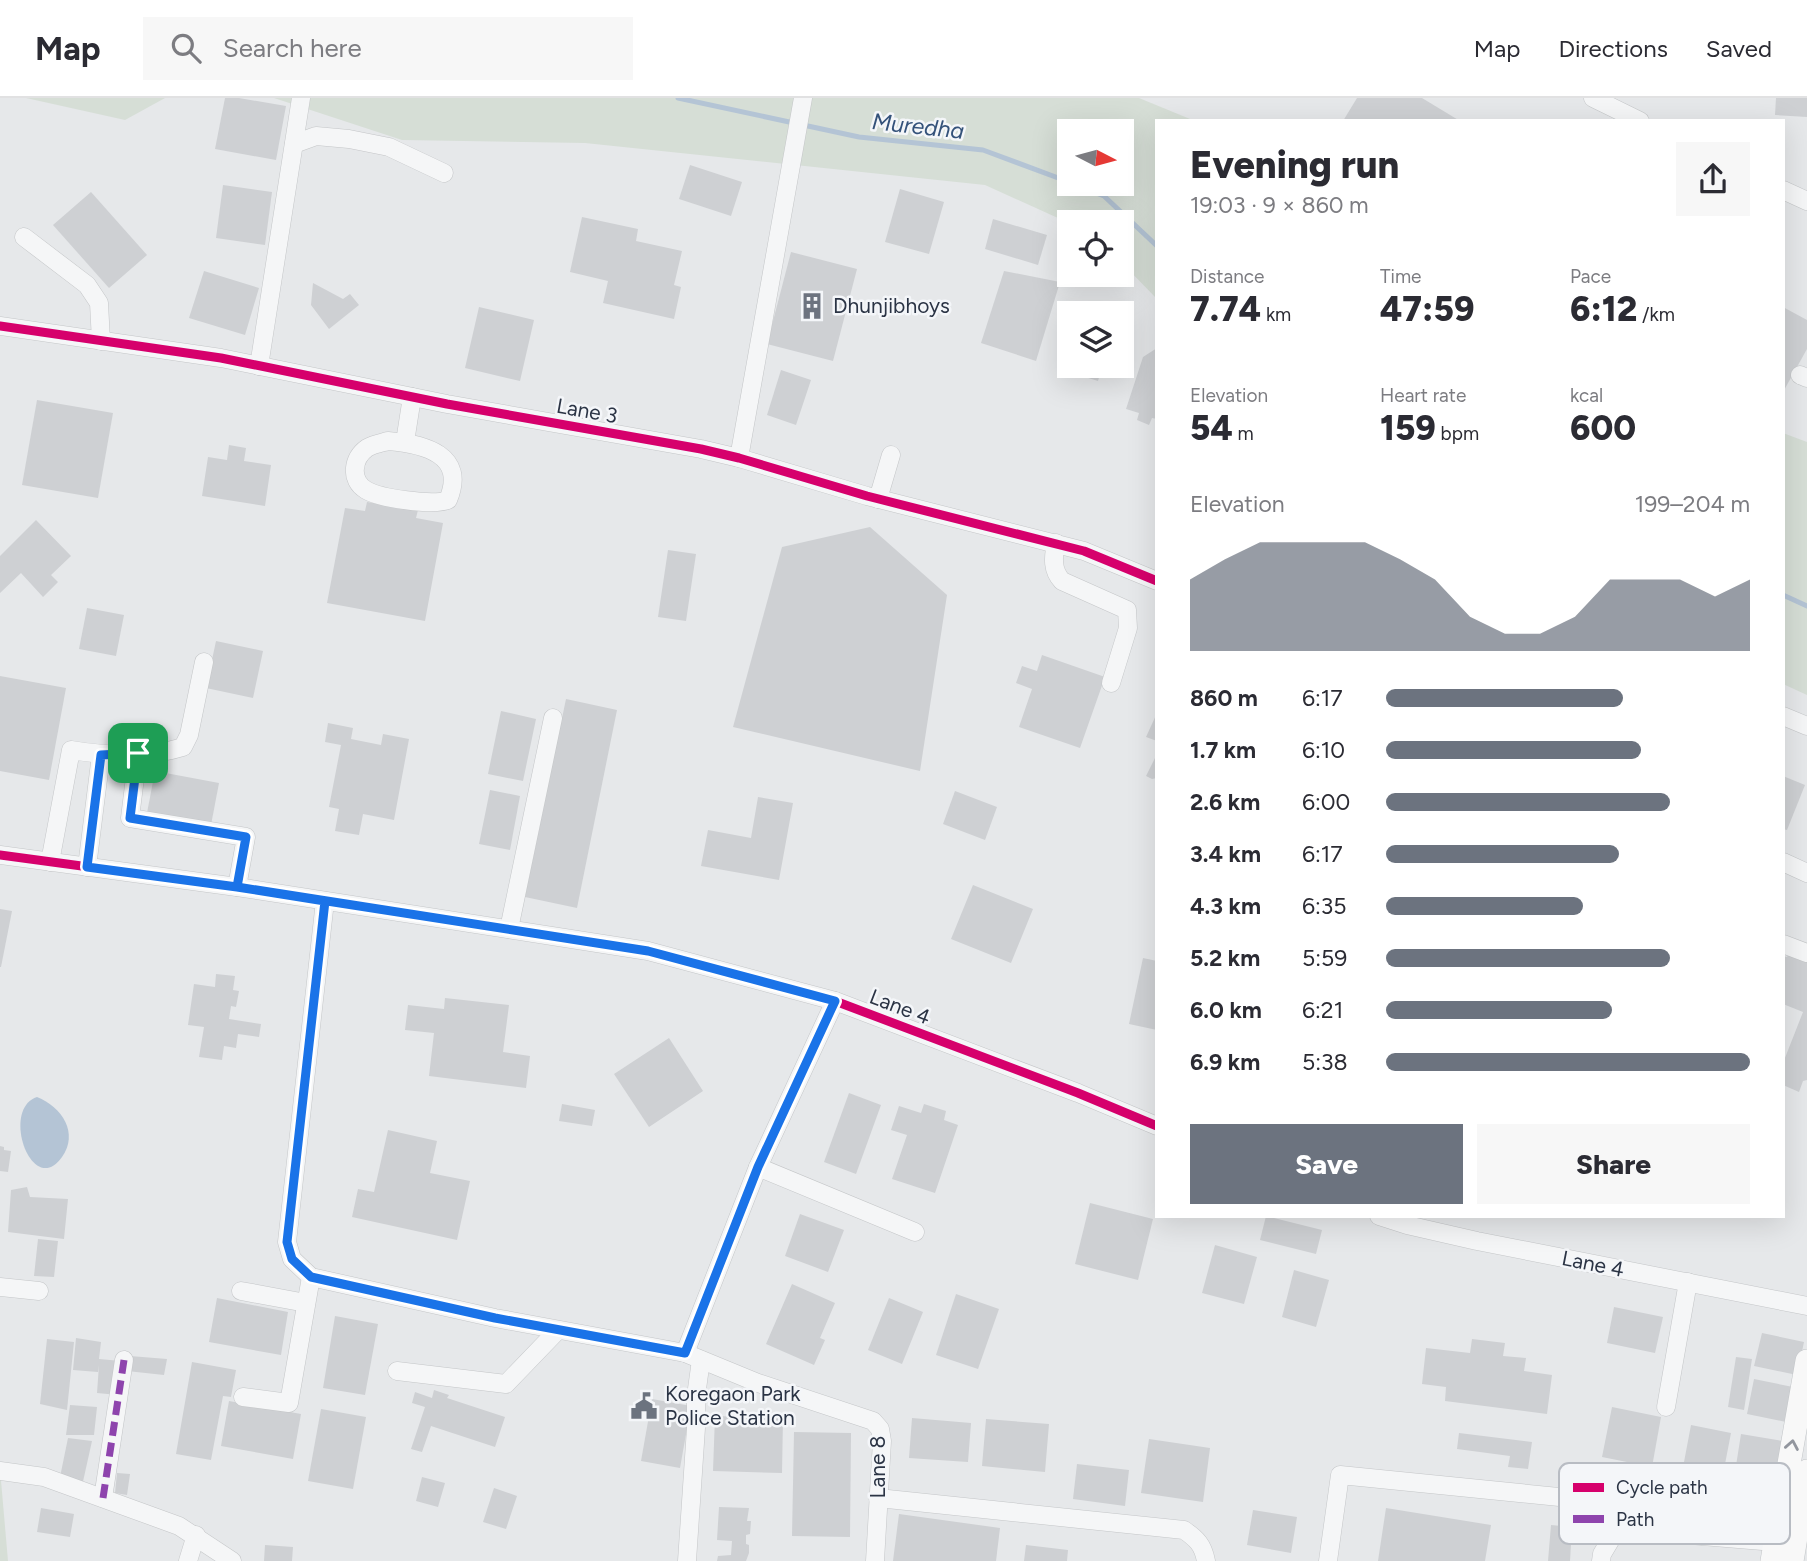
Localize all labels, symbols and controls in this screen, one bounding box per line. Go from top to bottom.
search box [143,17,633,80]
text: Map [35,29,101,68]
icon: search [167,29,205,67]
text: Search here [223,32,362,64]
text: Map [1474,34,1520,63]
text: Directions [1558,34,1668,63]
text: Saved [1706,34,1772,63]
water label: Muredha [871,107,965,145]
north arrow [1057,119,1134,196]
map controls [1057,119,1134,378]
text: Evening run [1190,142,1399,188]
button: share [1676,142,1750,216]
text: 19:03 · 9 × 860 m [1190,191,1369,219]
button: locate [1057,210,1134,287]
text: Distance [1190,265,1264,288]
text: Time [1380,265,1421,288]
text: Pace [1570,265,1611,288]
text: 7.74 [1190,288,1261,330]
text: 47:59 [1380,288,1474,330]
text: 6:12 [1570,288,1637,330]
building icon: Dhunjibhoys [797,291,827,321]
place label: Dhunjibhoys [833,293,950,318]
button: layers [1057,301,1134,378]
text: km [1261,303,1291,326]
text: /km [1637,303,1675,326]
text: Elevation [1190,384,1268,407]
text: Heart rate [1380,384,1466,407]
text: kcal [1570,384,1603,407]
street label: Lane 3 [555,393,620,428]
text: 54 [1190,407,1233,449]
text: 159 [1380,407,1436,449]
text: 600 [1570,407,1636,449]
text: m [1233,422,1254,445]
text: bpm [1436,422,1479,445]
text: Elevation [1190,490,1285,518]
text: 199–204 m [1635,490,1750,518]
text: 860 m [1190,684,1258,712]
text: 6:17 [1302,684,1343,712]
pin [108,723,168,783]
icon: arrive [119,734,157,772]
text: 1.7 km [1190,736,1256,764]
text: 6:10 [1302,736,1345,764]
text: 2.6 km [1190,788,1260,816]
text: 6:00 [1302,788,1350,816]
text: 3.4 km [1190,840,1261,868]
text: 6:17 [1302,840,1343,868]
text: 4.3 km [1190,892,1261,920]
text: 6:35 [1302,892,1347,920]
text: 5.2 km [1190,944,1260,972]
text: 5:59 [1302,944,1347,972]
street label: Lane 4 [866,984,934,1029]
text: 6.0 km [1190,996,1262,1024]
text: 6:21 [1302,996,1343,1024]
text: 6.9 km [1190,1048,1260,1076]
text: 5:38 [1302,1048,1348,1076]
button: Save [1190,1124,1463,1204]
button: Share [1477,1124,1750,1204]
street label: Lane 4 [1560,1245,1626,1282]
place label: Koregaon Park Police Station [665,1381,801,1430]
public building icon: Koregaon Park Police Station [629,1391,659,1421]
street label: Lane 8 [865,1436,890,1498]
one-way arrow [1784,1440,1799,1451]
legend [1559,1463,1790,1544]
text: Cycle path [1616,1476,1708,1499]
text: Path [1616,1508,1654,1531]

